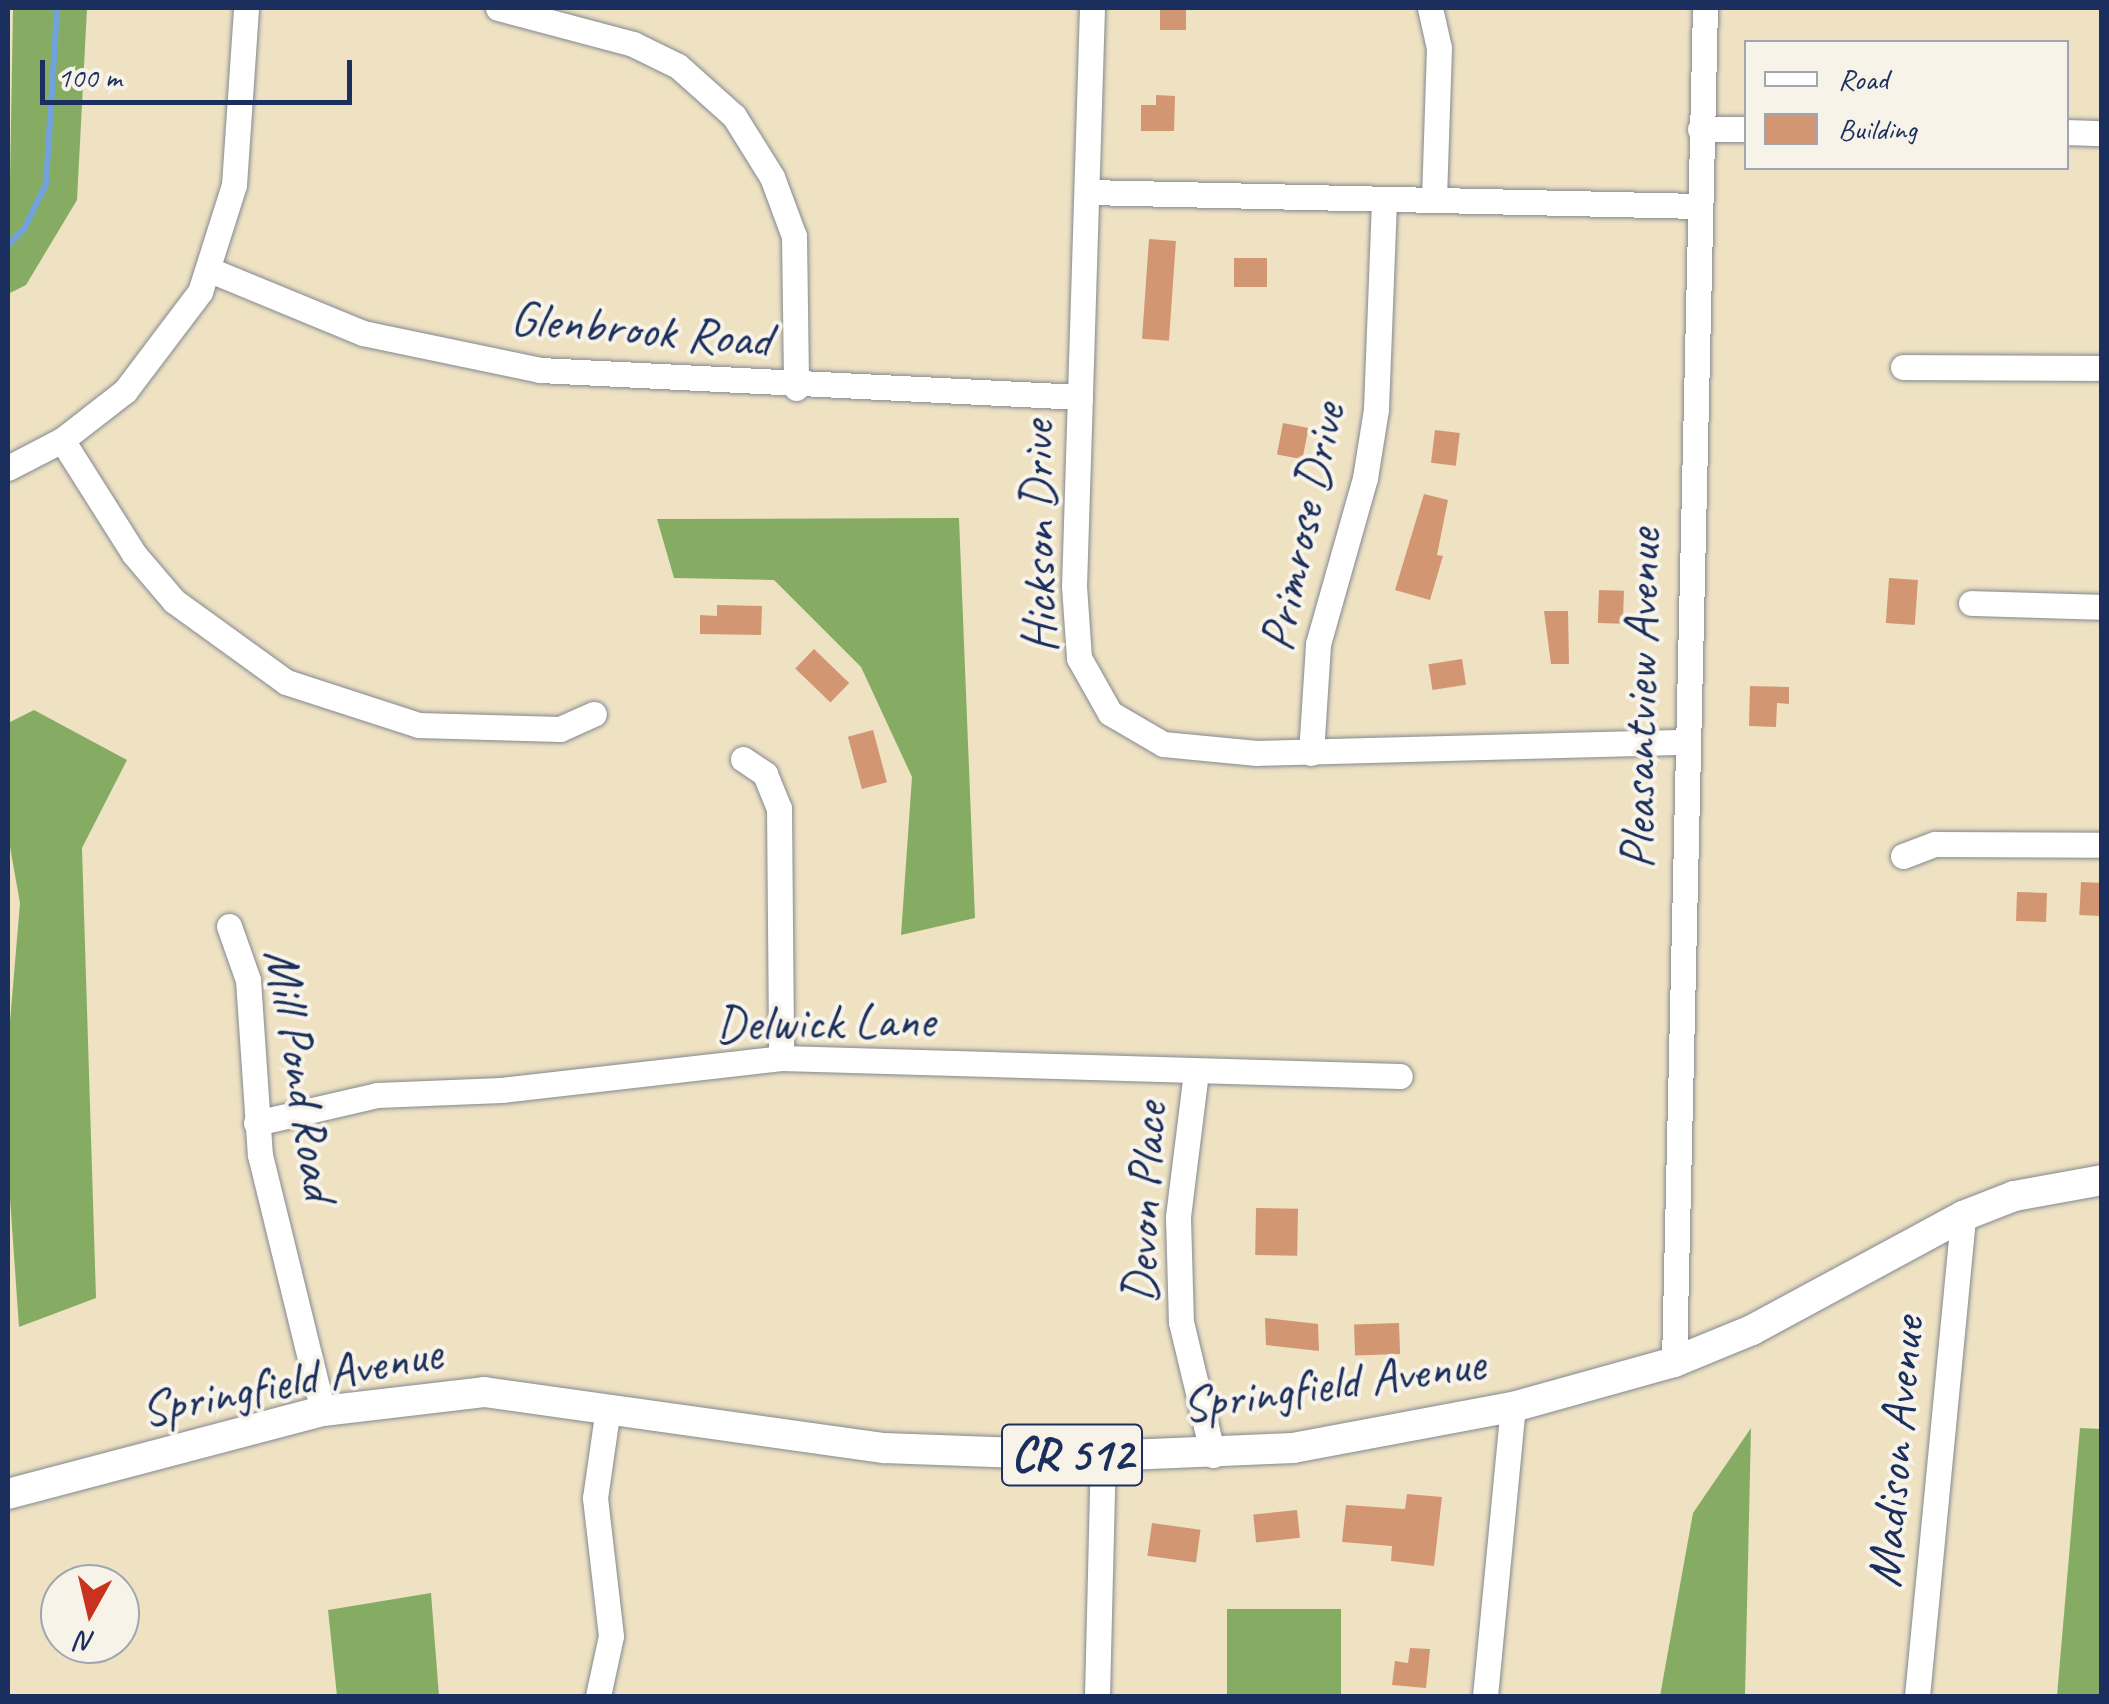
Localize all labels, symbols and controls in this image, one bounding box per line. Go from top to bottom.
scale bar [45,40,358,102]
legend [1744,40,2069,170]
text: 100 m [57,58,122,96]
text: Road [1838,60,1888,98]
text: Building [1838,110,1917,148]
street label: Glenbrook Road [508,288,774,370]
street label: Primrose Drive [1246,397,1358,657]
street label: Hickson Drive [1006,420,1070,654]
street label: Pleasantview Avenue [1607,528,1673,870]
street label: Mill Pond Road [252,945,350,1203]
street label: Delwick Lane [714,990,936,1054]
street label: Devon Place [1109,1100,1179,1306]
street label: Madison Avenue [1853,1314,1937,1590]
street label: Springfield Avenue [136,1322,446,1440]
street label: Springfield Avenue [1178,1333,1488,1435]
road number: CR 512 [1000,1412,1144,1498]
north arrow [40,1564,140,1664]
text: N [75,1624,97,1661]

